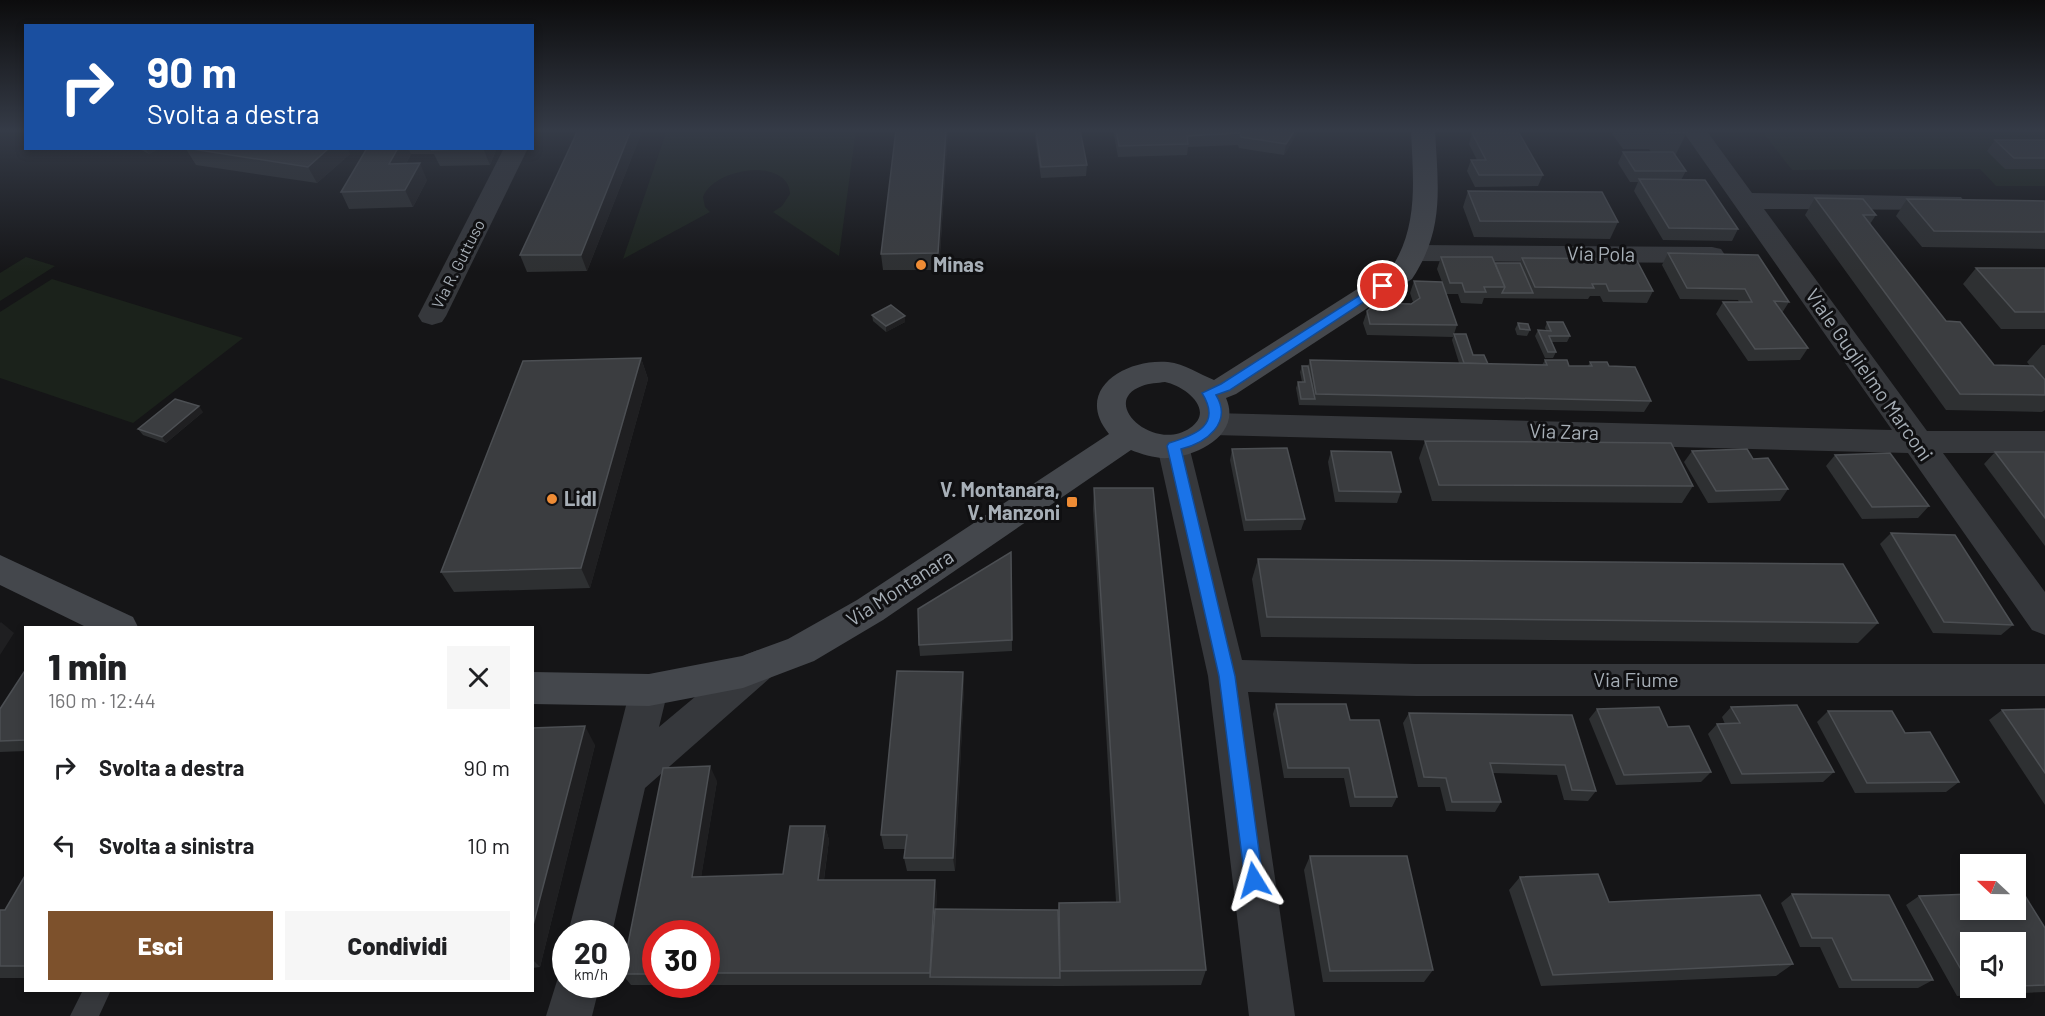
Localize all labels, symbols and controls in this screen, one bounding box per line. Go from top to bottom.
text: 90 m [147,46,237,96]
icon: right [48,48,126,126]
text: Svolta a destra [147,97,320,129]
street label: Via R. Guttuso [427,216,488,311]
street label: Via Pola [1567,240,1635,266]
place label: Minas [933,252,984,276]
marker: Minas [914,258,928,272]
pin [1357,260,1408,311]
icon: arrive [1366,269,1399,302]
street label: Viale Guglielmo Marconi [1801,284,1938,465]
street label: Via Zara [1529,418,1599,444]
place label: V. Montanara, V. Manzoni [940,477,1060,524]
place label: Lidl [564,486,597,510]
marker: Lidl [545,492,559,506]
marker: V. Montanara, V. Manzoni [1065,495,1079,509]
street label: Via Montanara [841,544,958,631]
text: 1 min [48,644,127,687]
button: close [447,646,510,709]
street label: Via Fiume [1593,667,1679,691]
text: 160 m · 12:44 [48,688,156,712]
icon: right [48,751,81,784]
text: Svolta a destra [99,754,244,780]
text: 90 m [464,754,510,780]
icon: left [48,829,81,862]
text: Svolta a sinistra [99,832,254,858]
text: 10 m [467,832,510,858]
position arrow [1222,848,1286,912]
north arrow [1960,854,2026,920]
map controls [1960,854,2026,998]
button: Esci [48,911,273,980]
button: Condividi [285,911,510,980]
speed limit sign: 30 [642,920,720,998]
button: sound [1960,932,2026,998]
text: 20 [574,934,608,970]
text: km/h [574,965,608,983]

